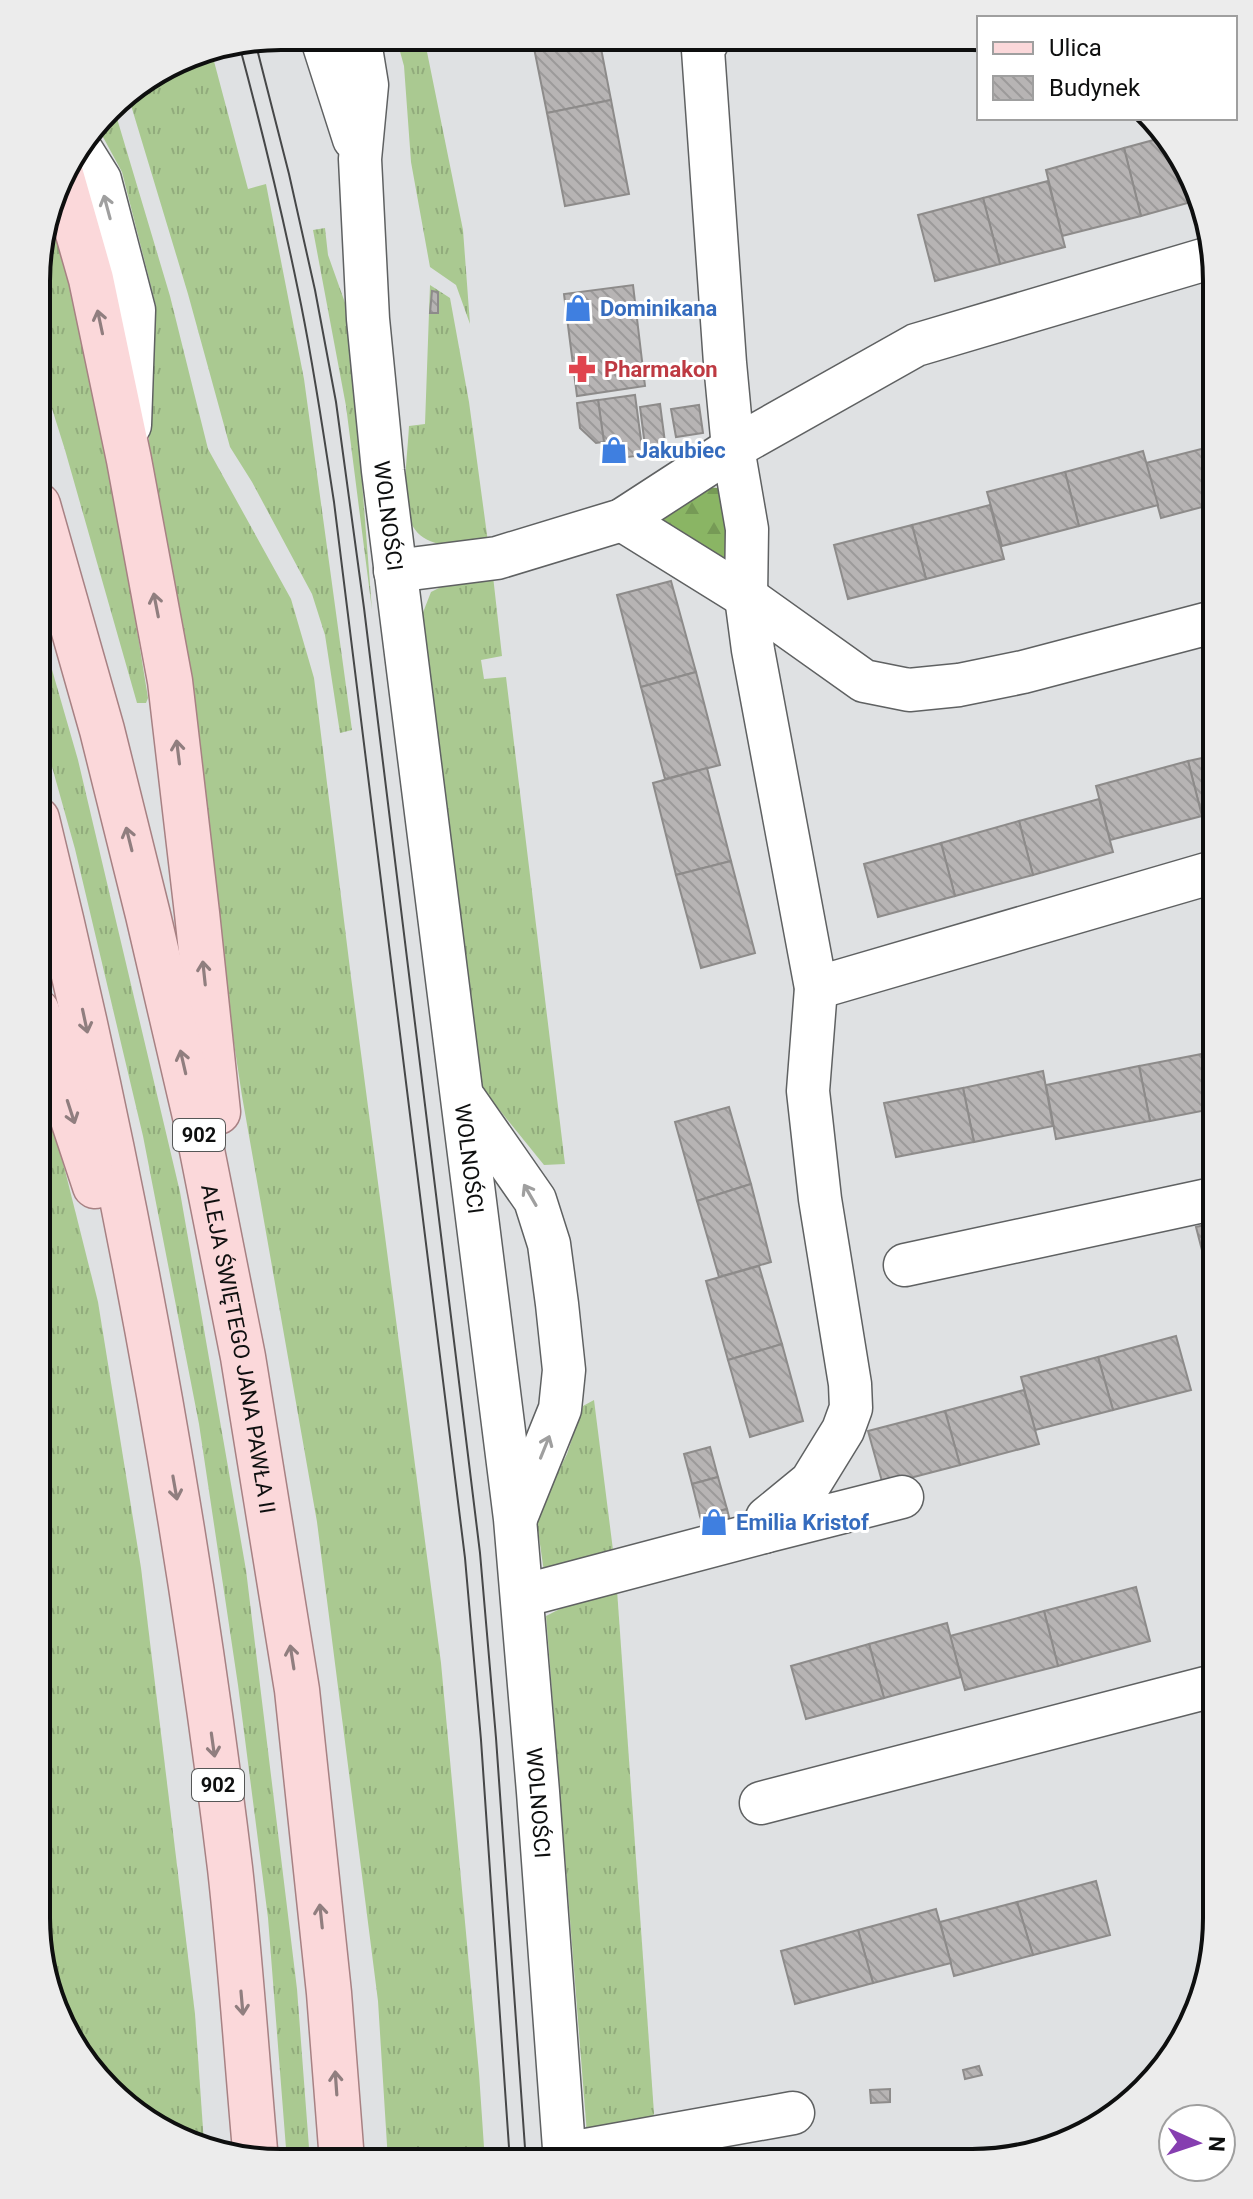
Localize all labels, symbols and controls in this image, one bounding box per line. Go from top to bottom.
legend [977,16,1237,120]
text: Ulica [1049,34,1102,62]
text: Budynek [1049,74,1141,102]
one-way arrow [99,195,114,220]
shop icon: Dominikana [563,293,593,323]
place label: Dominikana [600,296,718,321]
one-way arrow [92,310,107,335]
pharmacy icon: Pharmakon [567,354,597,384]
place label: Pharmakon [604,357,718,382]
shop icon: Jakubiec [599,435,629,465]
place label: Jakubiec [636,438,726,463]
street label: WOLNOŚCI [369,460,407,572]
one-way arrow [147,592,162,618]
one-way arrow [171,739,186,766]
one-way arrow [121,827,136,852]
one-way arrow [196,961,211,987]
one-way arrow [78,1008,93,1034]
one-way arrow [174,1049,189,1075]
one-way arrow [64,1099,79,1124]
street label: WOLNOŚCI [450,1102,488,1215]
road number: 902 [173,1119,225,1151]
street label: ALEJA ŚWIĘTEGO JANA PAWŁA II [196,1182,280,1515]
one-way arrow [522,1184,538,1207]
one-way arrow [539,1435,553,1460]
one-way arrow [169,1474,184,1500]
shop icon: Emilia Kristof [699,1507,729,1537]
place label: Emilia Kristof [736,1510,869,1535]
one-way arrow [283,1645,298,1671]
one-way arrow [206,1732,221,1757]
street label: WOLNOŚCI [521,1747,555,1859]
road number: 902 [192,1769,244,1801]
one-way arrow [313,1903,328,1930]
one-way arrow [235,1989,250,2016]
one-way arrow [328,2070,343,2097]
north arrow [1157,2103,1237,2183]
text: N [1204,2136,1229,2152]

